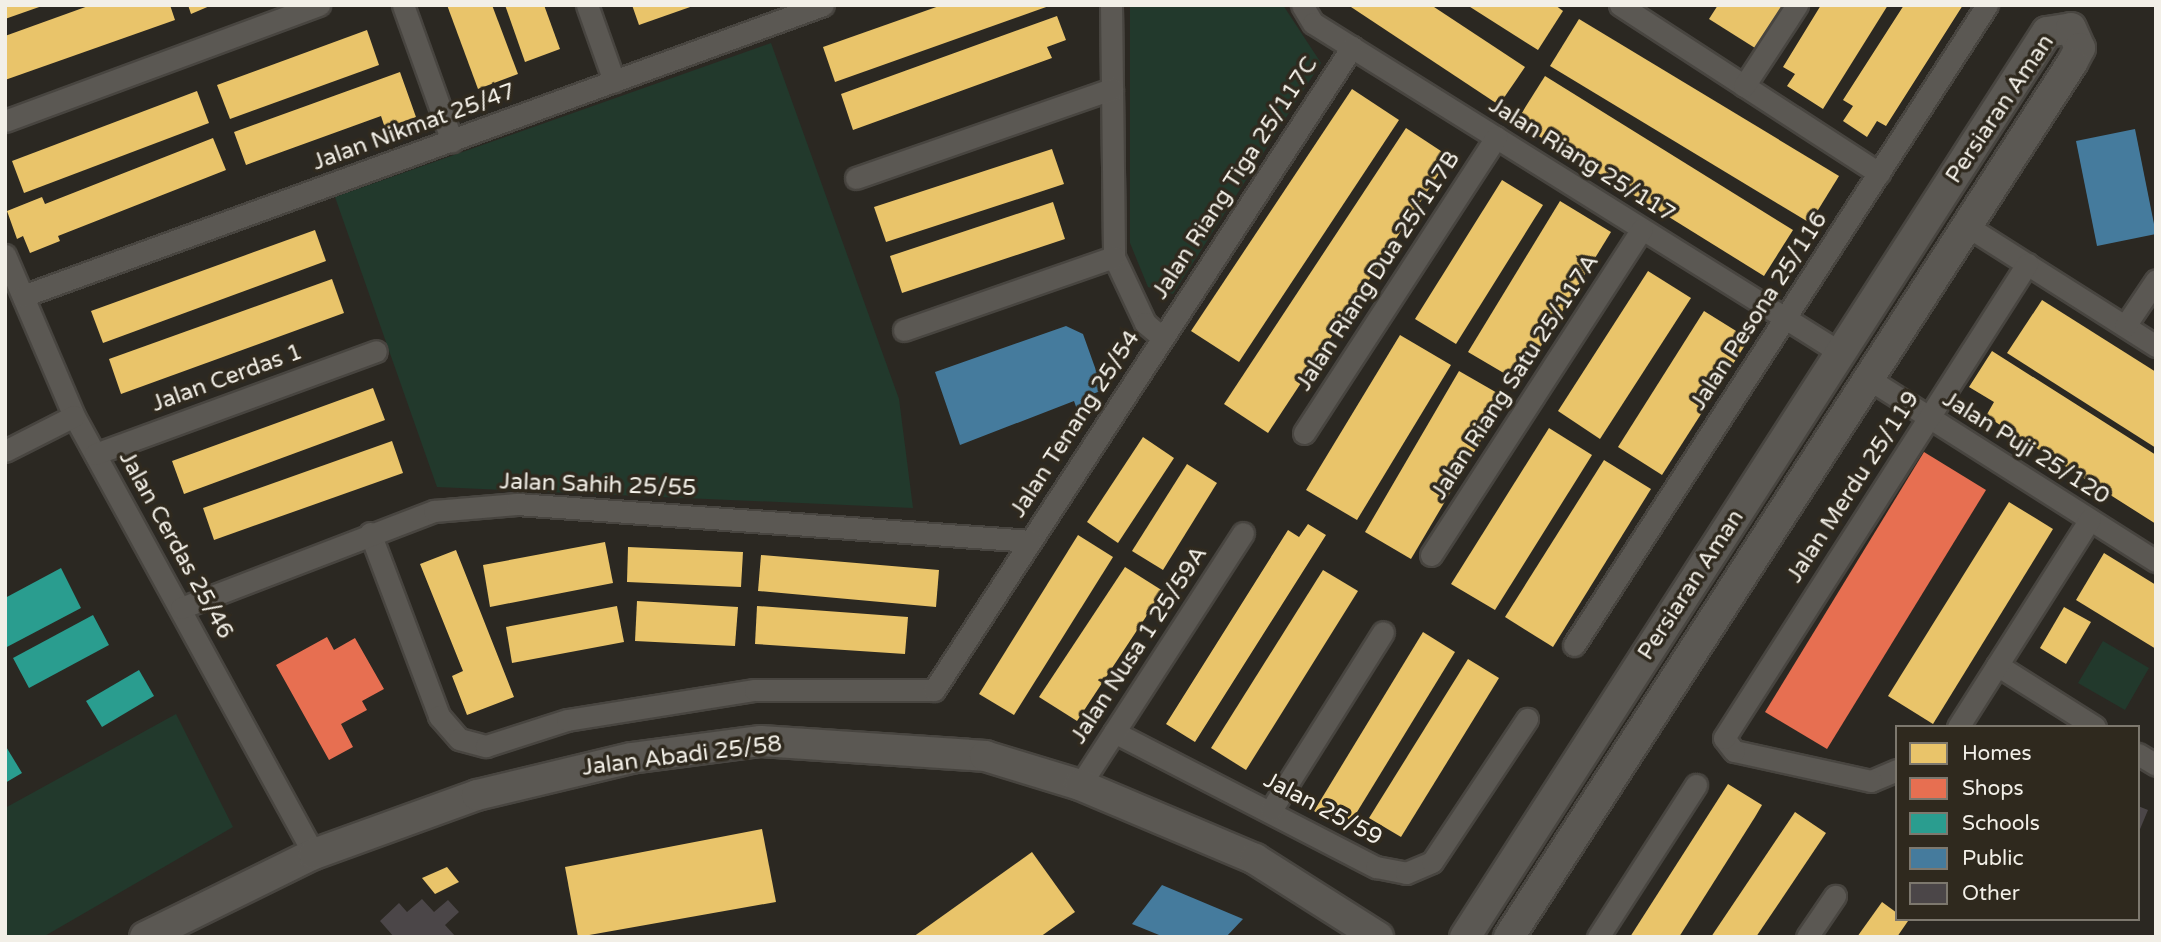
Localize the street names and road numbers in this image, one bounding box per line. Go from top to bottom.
street label: Persiaran Aman [1940,29,2060,189]
street label: Jalan Riang Tiga 25/117C [1146,52,1324,304]
street label: Jalan Nikmat 25/47 [309,77,519,177]
street label: Jalan Riang 25/117 [1484,92,1680,228]
street label: Jalan Riang Dua 25/117B [1290,146,1466,396]
street label: Jalan Pesona 25/116 [1685,207,1833,415]
street label: Jalan Riang Satu 25/117A [1425,249,1605,505]
street label: Jalan Tenang 25/54 [1004,325,1146,523]
street label: Jalan Cerdas 1 [148,338,306,418]
street label: Jalan Merdu 25/119 [1781,386,1925,588]
street label: Jalan Puji 25/120 [1937,386,2115,510]
street label: Jalan Cerdas 25/46 [113,446,239,644]
street label: Jalan Sahih 25/55 [499,468,697,502]
street label: Persiaran Aman [1632,505,1750,665]
street label: Jalan Nusa 1 25/59A [1065,541,1213,749]
street label: Jalan Abadi 25/58 [581,730,783,782]
street label: Jalan 25/59 [1259,766,1387,852]

